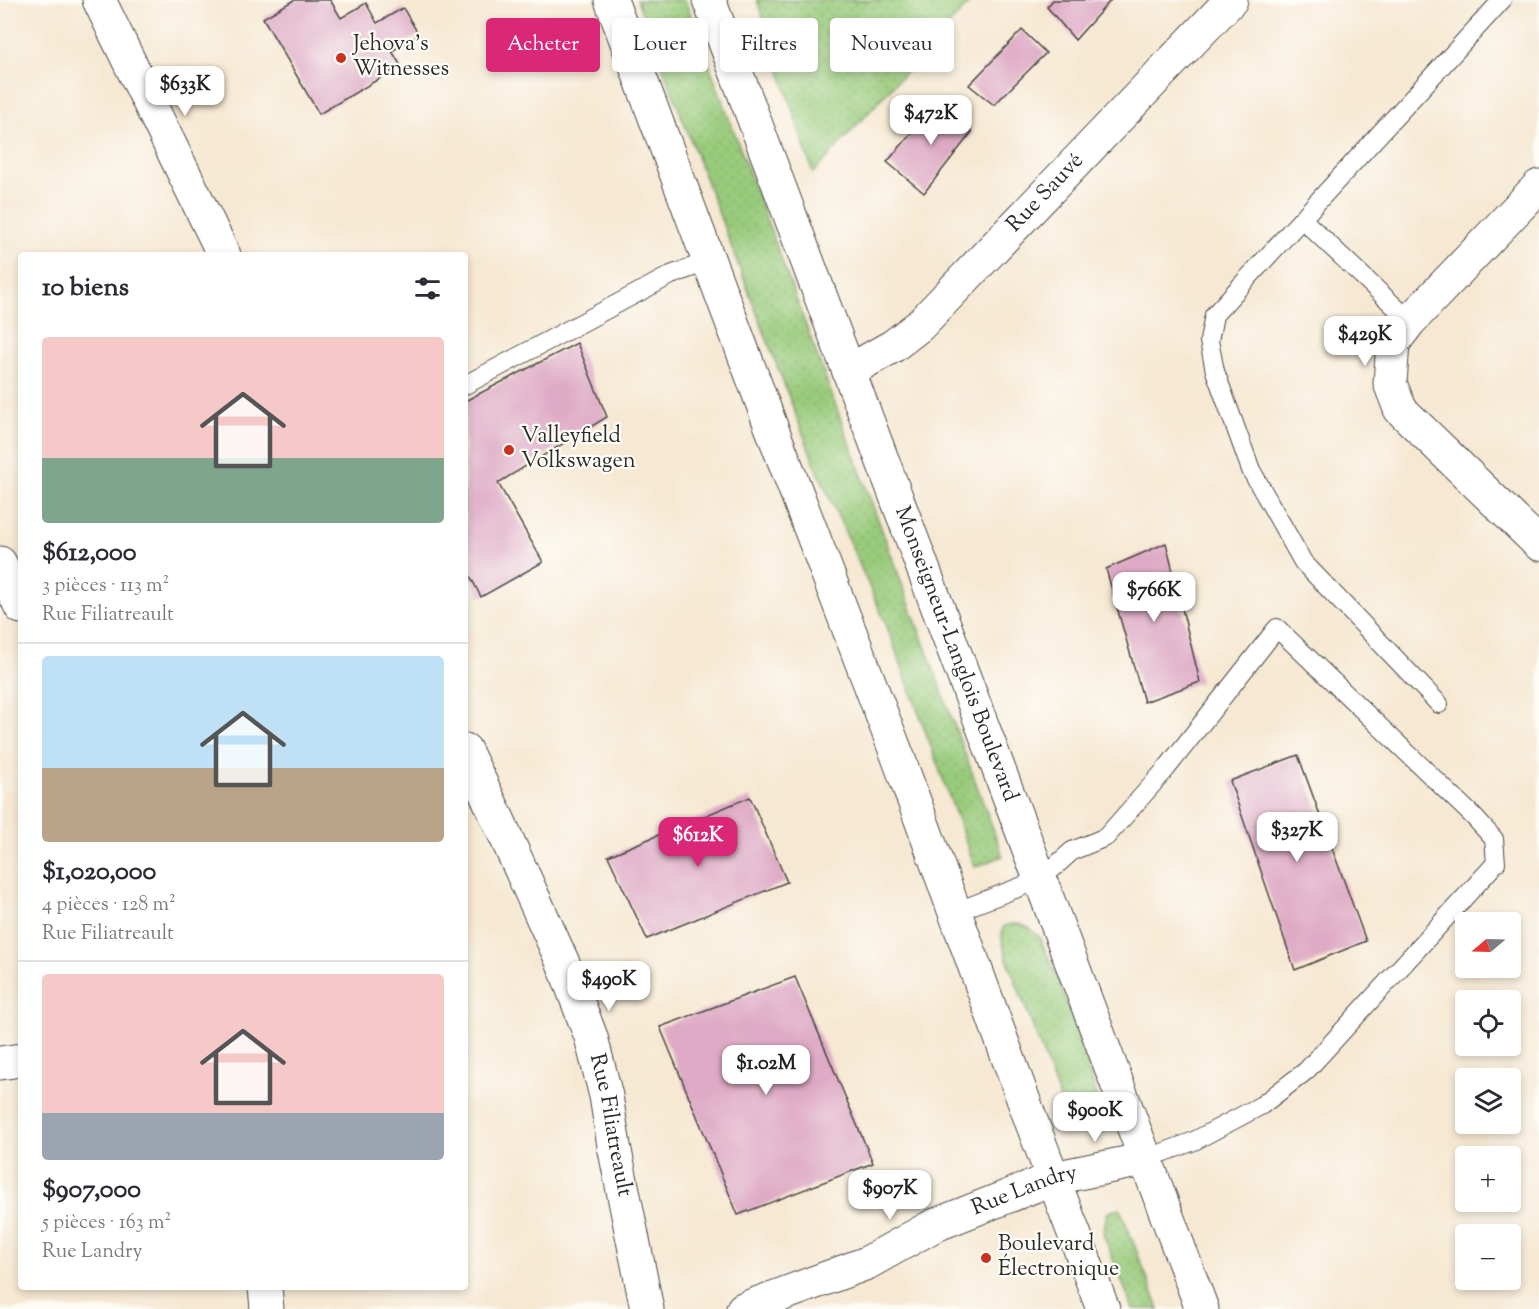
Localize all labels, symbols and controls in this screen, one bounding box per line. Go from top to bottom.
chip: Acheter [486,18,600,72]
chip: Louer [612,18,708,72]
chip: Filtres [720,18,818,72]
chip: Nouveau [830,18,954,72]
place label: Jehova's Witnesses [352,29,449,86]
marker: Jehova's Witnesses [334,51,348,65]
pin: $633K [143,66,227,117]
text: $633K [159,71,211,100]
pin: $472K [889,95,973,146]
text: $472K [904,100,958,129]
street label: Rue Sauvé [1000,146,1092,240]
text: 10 biens [42,270,129,307]
icon: filters [411,272,444,305]
pin: $429K [1323,316,1407,367]
text: $429K [1338,321,1392,350]
icon: home [189,376,297,484]
place label: Valleyfield Volkswagen [521,421,636,478]
marker: Valleyfield Volkswagen [502,443,516,457]
street label: Monseigneur-Langlois Boulevard [885,502,1026,806]
text: $612,000 [42,535,137,572]
text: 3 pièces · 113 m² [42,572,169,601]
pin: $766K [1112,572,1196,623]
text: $766K [1126,577,1182,606]
text: Rue Filiatreault [42,601,174,630]
icon: home [189,695,297,803]
pin: $327K [1255,812,1339,863]
pin: $612K [656,817,740,868]
text: $327K [1271,817,1323,846]
text: $612K [672,822,724,851]
text: $1,020,000 [42,854,156,891]
text: 4 pièces · 128 m² [42,891,176,920]
north arrow [1455,912,1521,978]
map controls [1455,912,1521,1290]
text: Rue Filiatreault [42,920,174,949]
pin: $490K [567,961,651,1012]
text: $490K [581,966,637,995]
button: locate [1455,990,1521,1056]
icon: home [189,1013,297,1121]
pin: $1.02M [717,1045,815,1096]
street label: Rue Filiatreault [580,1050,640,1200]
text: $1.02M [736,1050,796,1079]
button: layers [1455,1068,1521,1134]
pin: $900K [1053,1092,1137,1143]
text: $900K [1067,1097,1123,1126]
button: + [1455,1146,1521,1212]
street label: Rue Landry [967,1158,1080,1225]
pin: $907K [848,1170,932,1221]
text: $907,000 [42,1172,141,1209]
text: $907K [862,1175,918,1204]
text: 5 pièces · 163 m² [42,1209,171,1238]
button: − [1455,1224,1521,1290]
place label: Boulevard Électronique [998,1229,1119,1286]
text: Rue Landry [42,1238,142,1267]
marker: Boulevard Électronique [979,1251,993,1265]

